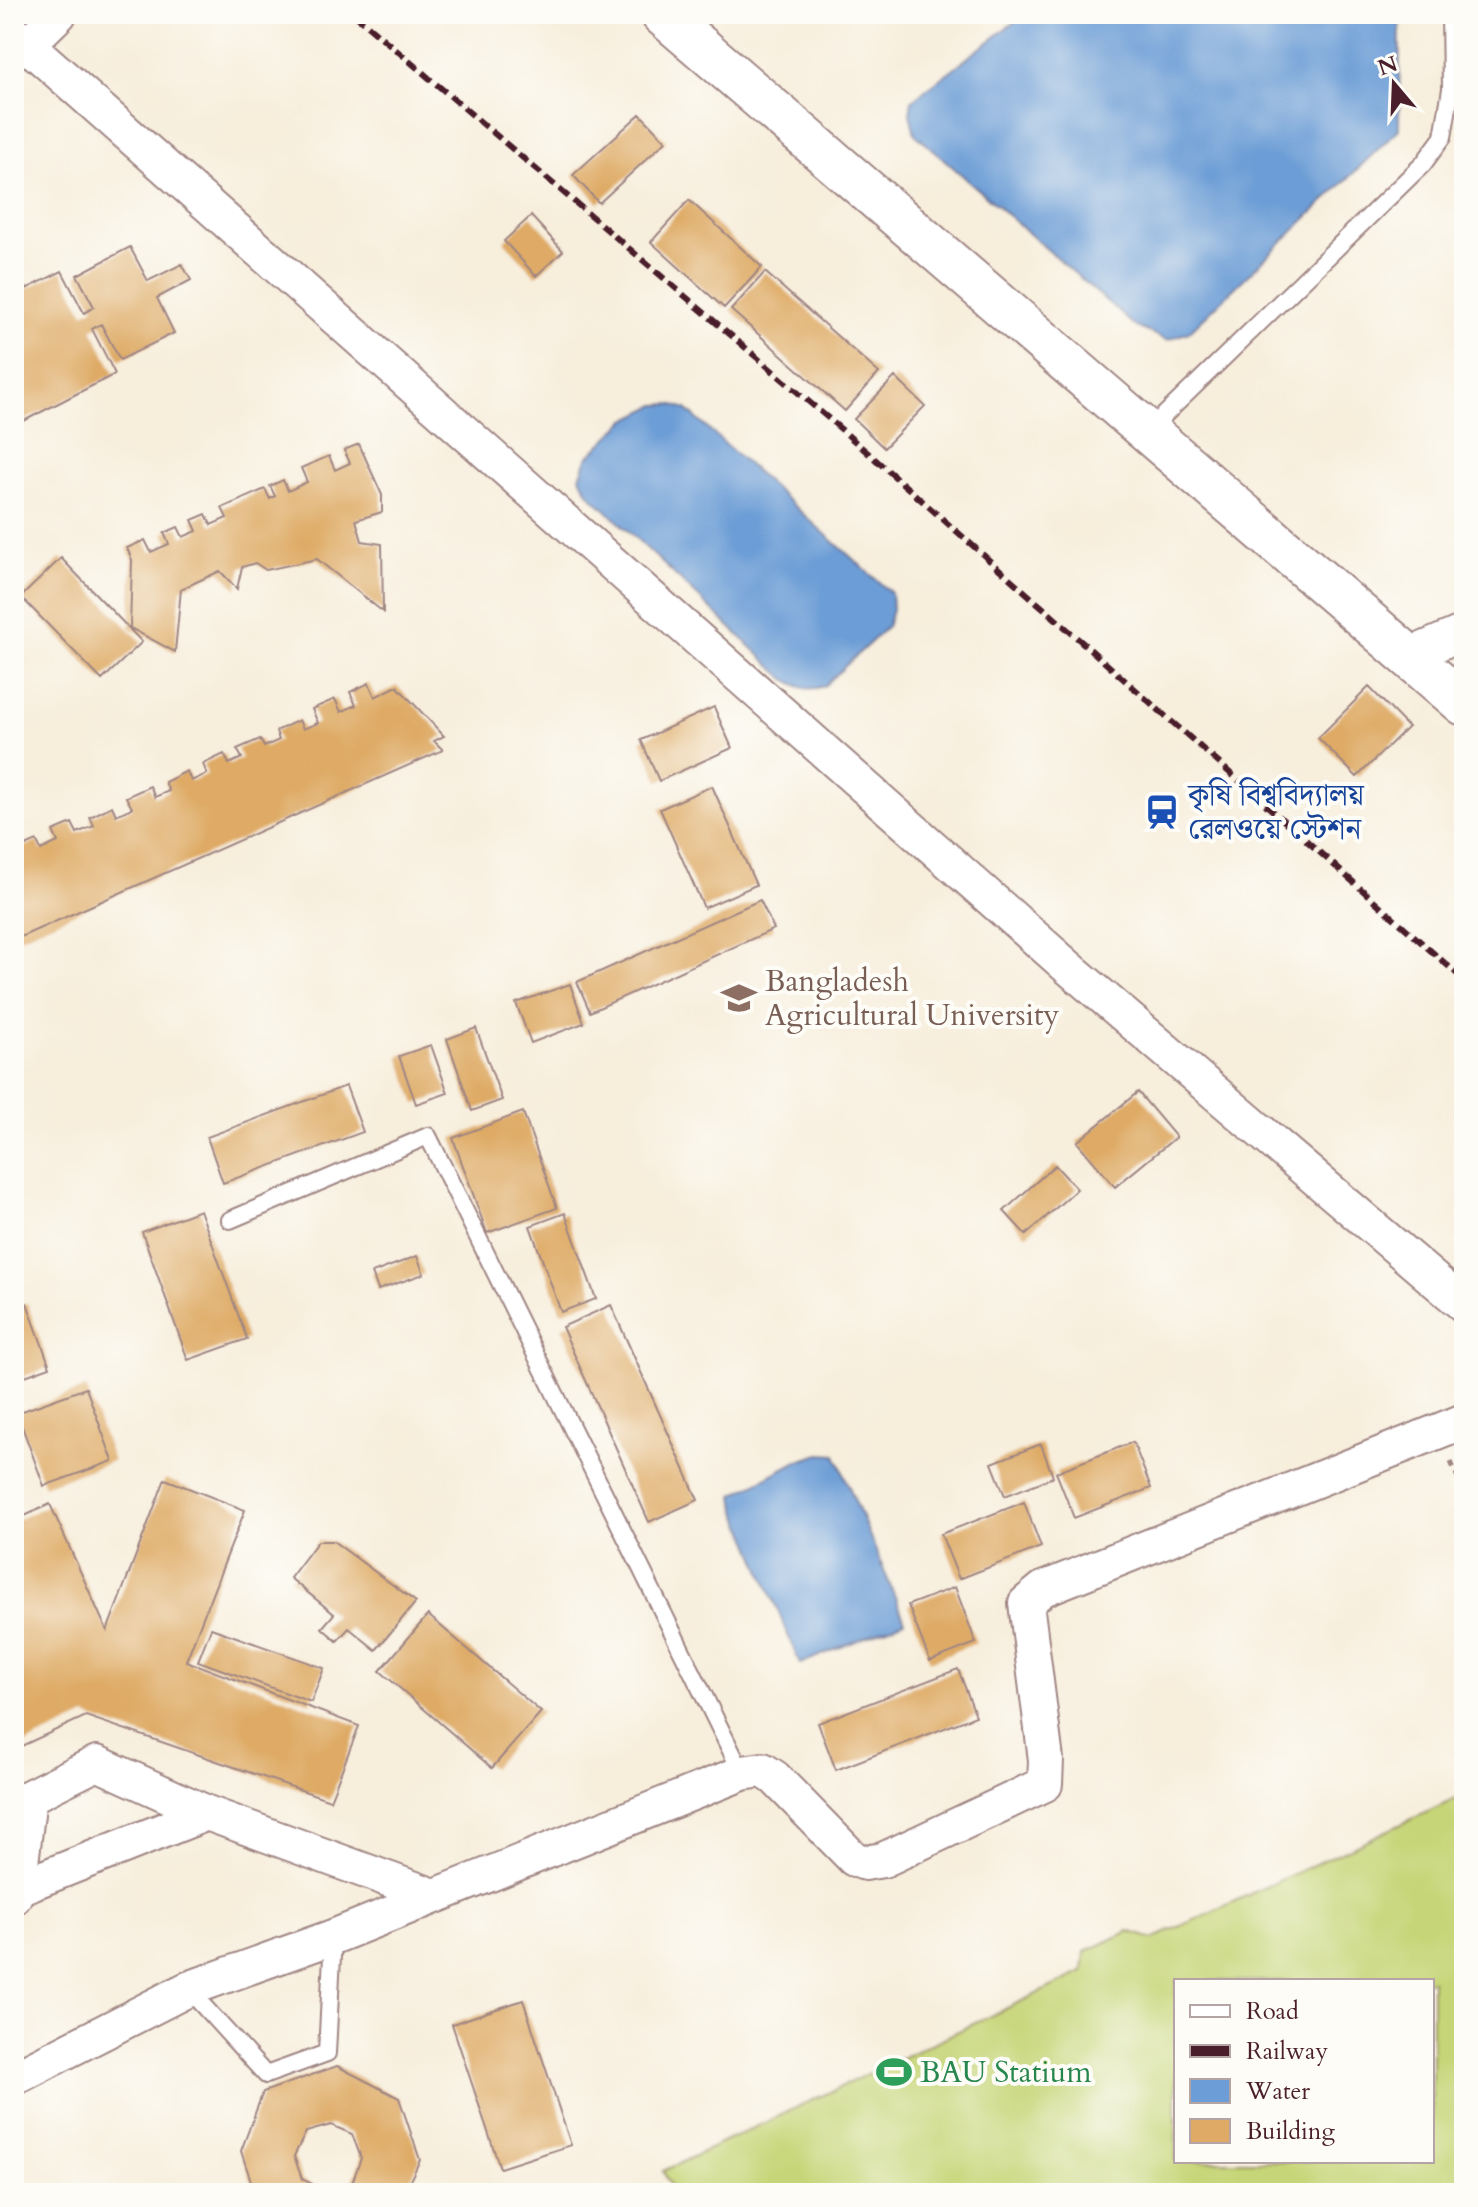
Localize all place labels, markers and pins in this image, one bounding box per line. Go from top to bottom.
place label: কৃষি বিশ্ববিদ্যালয় রেলওয়ে স্টেশন [1187,775,1365,850]
station icon: কৃষি বিশ্ববিদ্যালয় রেলওয়ে স্টেশন [1143,793,1181,831]
place label: Bangladesh Agricultural University [765,961,1060,1036]
school or university icon: Bangladesh Agricultural University [720,979,758,1017]
place label: BAU Statium [920,2052,1092,2093]
sports icon: BAU Statium [875,2053,913,2091]

